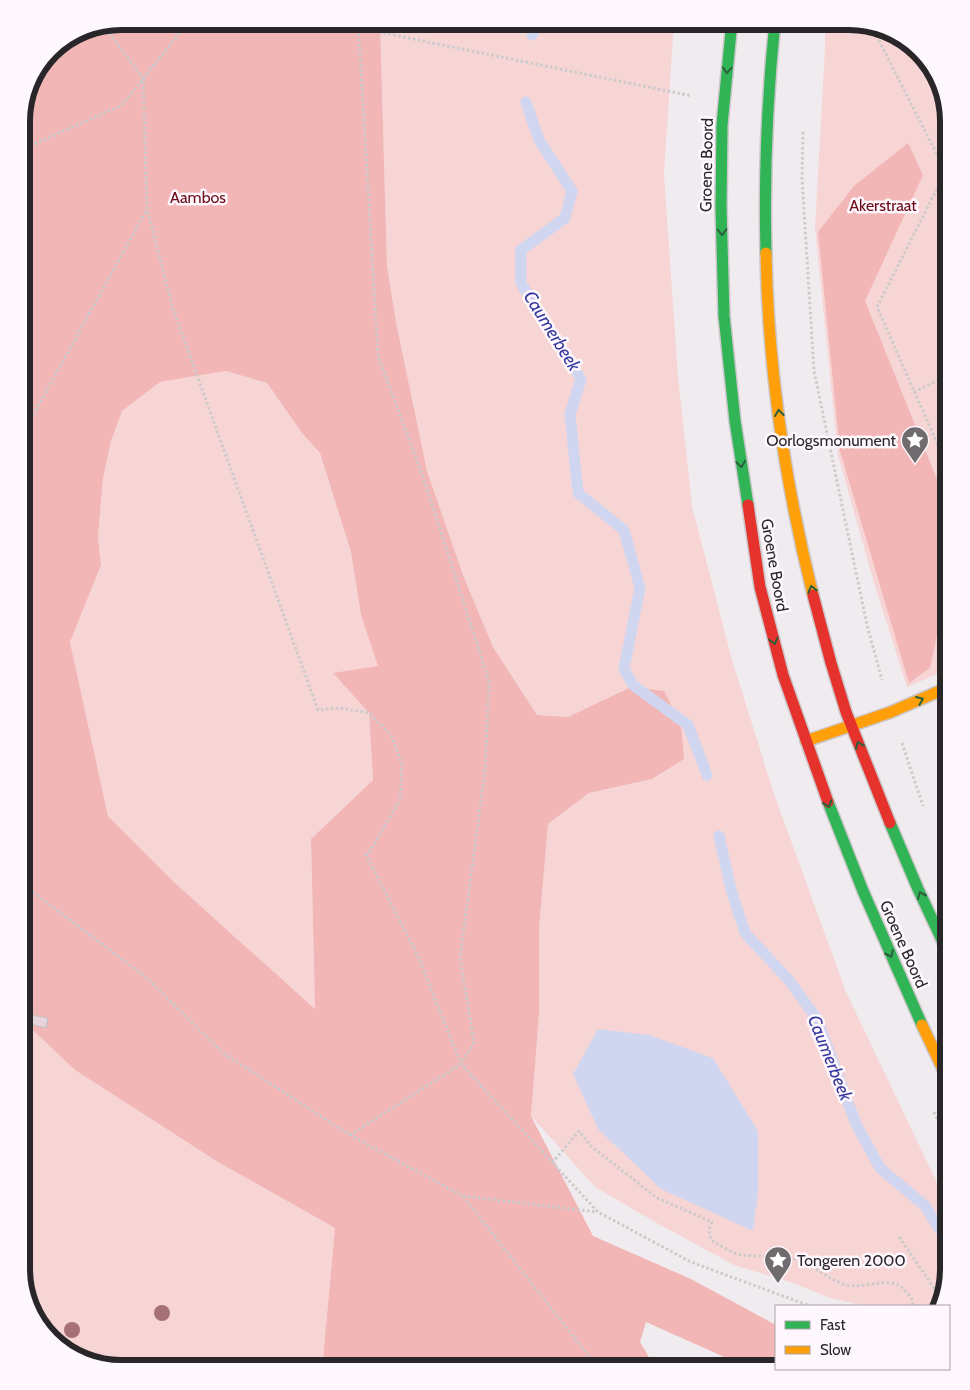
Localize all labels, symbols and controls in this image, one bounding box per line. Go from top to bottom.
one-way arrow [721,66,732,74]
street label: Groene Boord [696,118,717,212]
park label: Aambos [170,188,226,207]
park label: Akerstraat [849,196,917,215]
one-way arrow [717,228,727,236]
water label: Caumerbeek [519,287,586,376]
one-way arrow [774,408,784,417]
place icon: Oorlogsmonument [900,425,930,464]
place label: Oorlogsmonument [766,431,897,450]
one-way arrow [736,459,746,468]
street label: Groene Boord [757,517,792,613]
one-way arrow [807,585,818,594]
one-way arrow [768,637,779,646]
one-way arrow [915,695,924,706]
one-way arrow [854,741,865,750]
one-way arrow [823,799,833,808]
one-way arrow [917,891,928,900]
street label: Groene Boord [876,897,931,991]
one-way arrow [884,949,895,958]
water label: Caumerbeek [803,1012,858,1105]
place icon: Tongeren 2000 [763,1245,793,1284]
place label: Tongeren 2000 [797,1251,906,1270]
legend [775,1305,950,1370]
text: Fast [820,1316,845,1334]
text: Slow [820,1341,851,1359]

